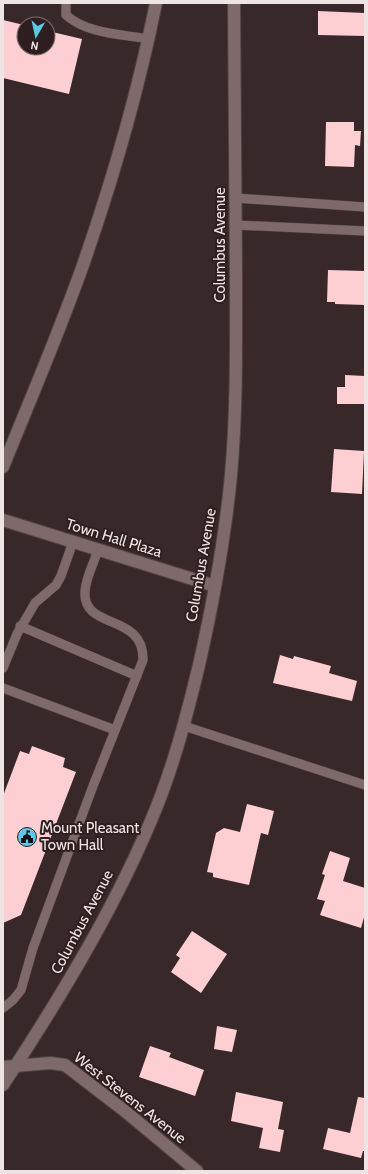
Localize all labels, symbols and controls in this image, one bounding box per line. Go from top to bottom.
north arrow [16,16,56,56]
text: N [29,38,39,53]
street label: Columbus Avenue [211,187,229,303]
street label: Columbus Avenue [182,506,220,623]
street label: Town Hall Plaza [64,515,165,561]
place label: Mount Pleasant Town Hall [41,819,139,854]
public building icon: Mount Pleasant Town Hall [16,826,38,848]
street label: Columbus Avenue [47,867,117,977]
street label: West Stevens Avenue [70,1049,190,1148]

